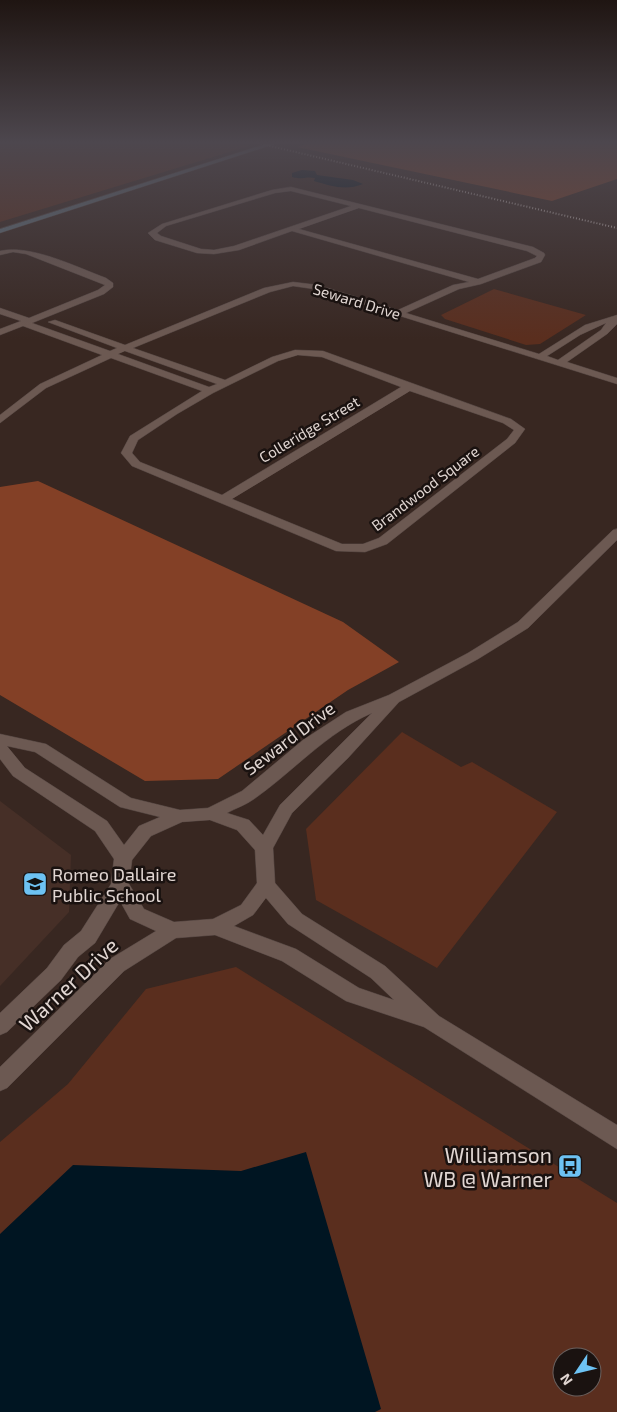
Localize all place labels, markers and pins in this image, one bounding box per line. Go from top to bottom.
place label: Romeo Dallaire Public School [52,863,176,906]
school or university icon: Romeo Dallaire Public School [22,871,48,897]
place label: Williamson WB @ Warner [423,1142,553,1191]
bus stop icon: Williamson WB @ Warner [557,1153,583,1179]

